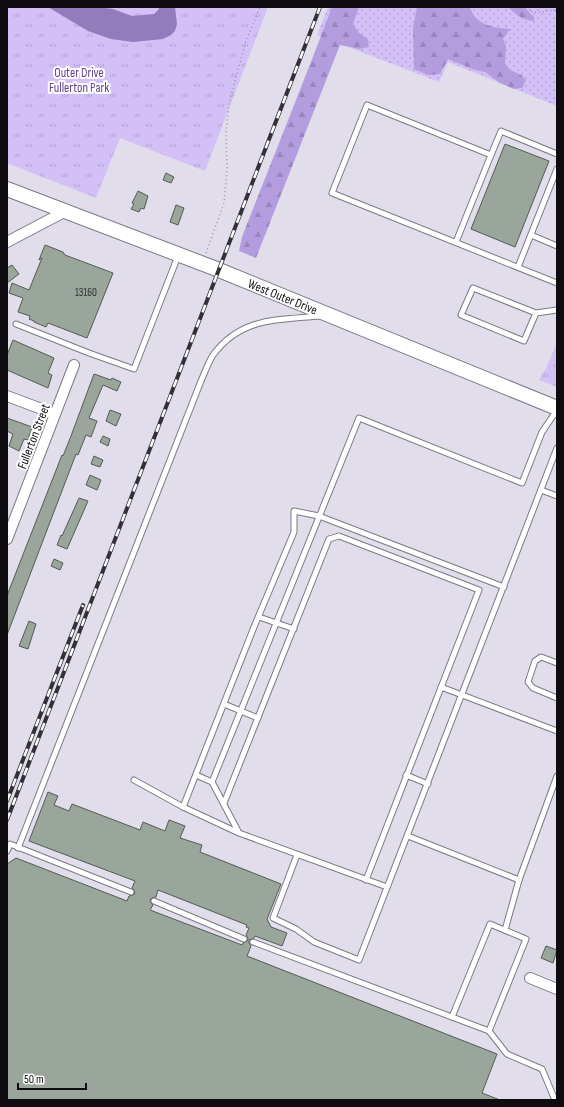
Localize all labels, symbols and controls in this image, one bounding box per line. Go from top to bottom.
park label: Outer Drive Fullerton Park [49,65,109,96]
street label: West Outer Drive [245,276,320,318]
house number: 13160 [75,286,97,299]
street label: Fullerton Street [14,401,54,471]
scale bar [18,1065,86,1091]
text: 50 m [24,1072,44,1087]

